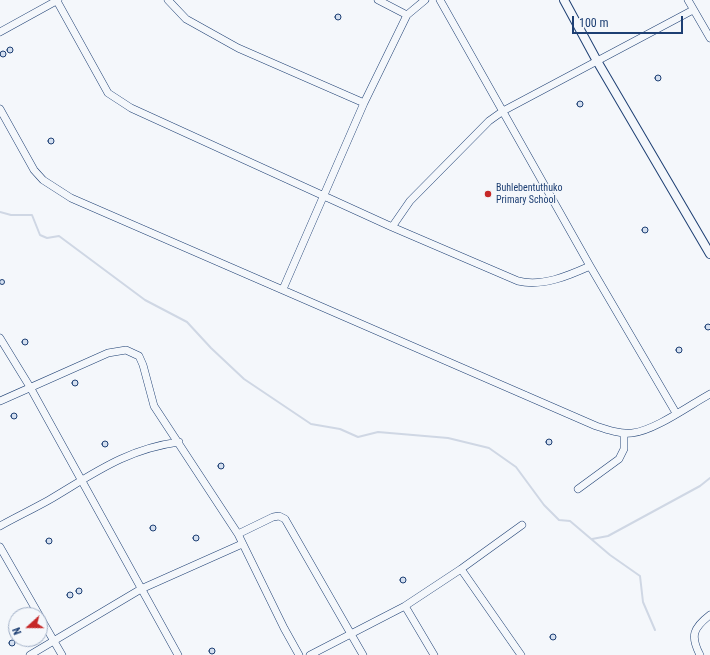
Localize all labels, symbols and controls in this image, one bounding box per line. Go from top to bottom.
scale bar [574,8,685,34]
text: 100 m [579,16,609,30]
place label: Buhlebentuthuko Primary School [496,182,563,206]
marker: Buhlebentuthuko Primary School [483,189,493,199]
north arrow [8,607,48,647]
text: N [10,626,25,637]

